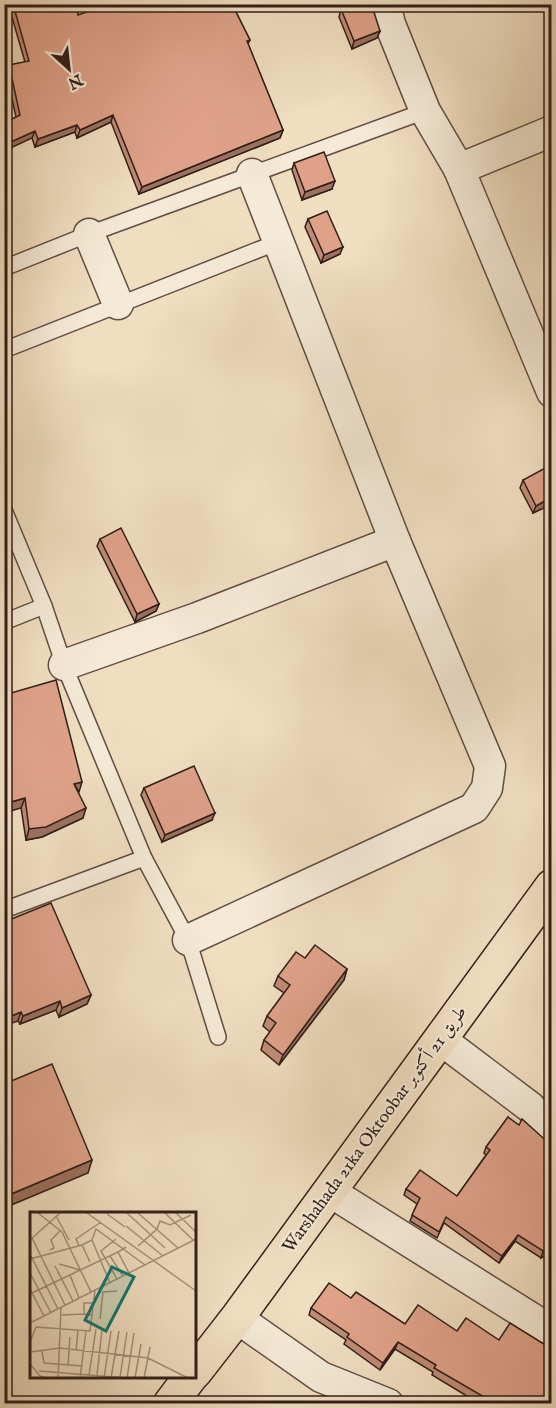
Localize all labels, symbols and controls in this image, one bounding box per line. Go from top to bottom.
north arrow [39,39,99,99]
text: N [64,68,87,93]
street label: Warshahada 21ka Oktoobar طريق 21 أكتوبر [275,1000,473,1258]
inset map [30,1212,196,1378]

